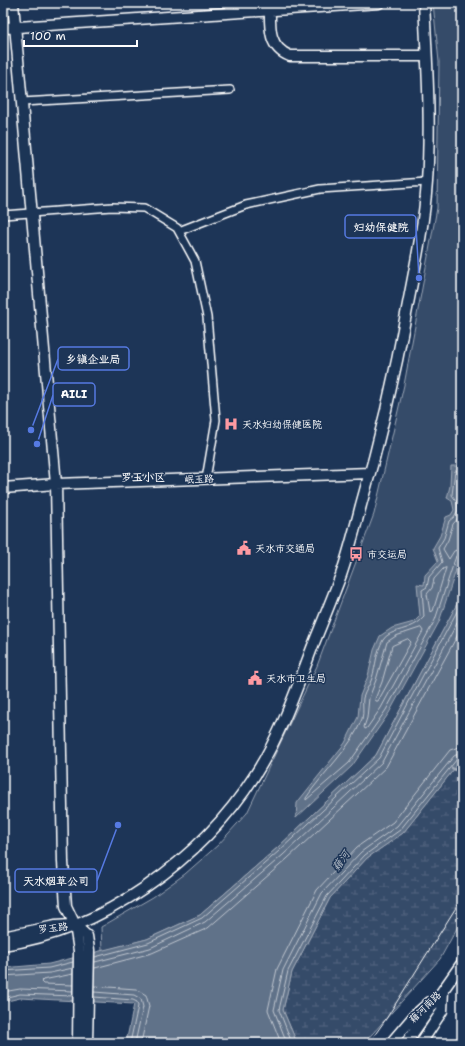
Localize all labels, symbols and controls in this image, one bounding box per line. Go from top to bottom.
scale bar [24,22,137,48]
text: 100 m [30,28,66,44]
callout: 妇幼保健院 [345,215,416,238]
text: 妇幼保健院 [354,220,409,235]
callout: 乡镇企业局 [58,347,129,370]
text: 乡镇企业局 [66,352,121,367]
callout: AILI [53,383,95,406]
text: AILI [61,387,87,402]
hospital icon: 天水妇幼保健医院 [223,416,239,432]
place label: 天水妇幼保健医院 [242,418,322,431]
district label: 罗玉小区 [121,470,165,485]
street label: 岷玉路 [184,472,214,486]
public building icon: 天水市交通局 [236,540,252,556]
place label: 天水市交通局 [255,542,315,555]
bus stop icon: 市交运局 [348,546,364,562]
place label: 市交运局 [367,548,407,561]
public building icon: 天水市卫生局 [247,670,263,686]
place label: 天水市卫生局 [266,672,326,685]
water label: 藉河 [329,846,354,874]
callout: 天水烟草公司 [15,869,97,892]
text: 天水烟草公司 [23,874,89,889]
street label: 罗玉路 [37,920,69,936]
street label: 藉河南路 [406,988,444,1026]

